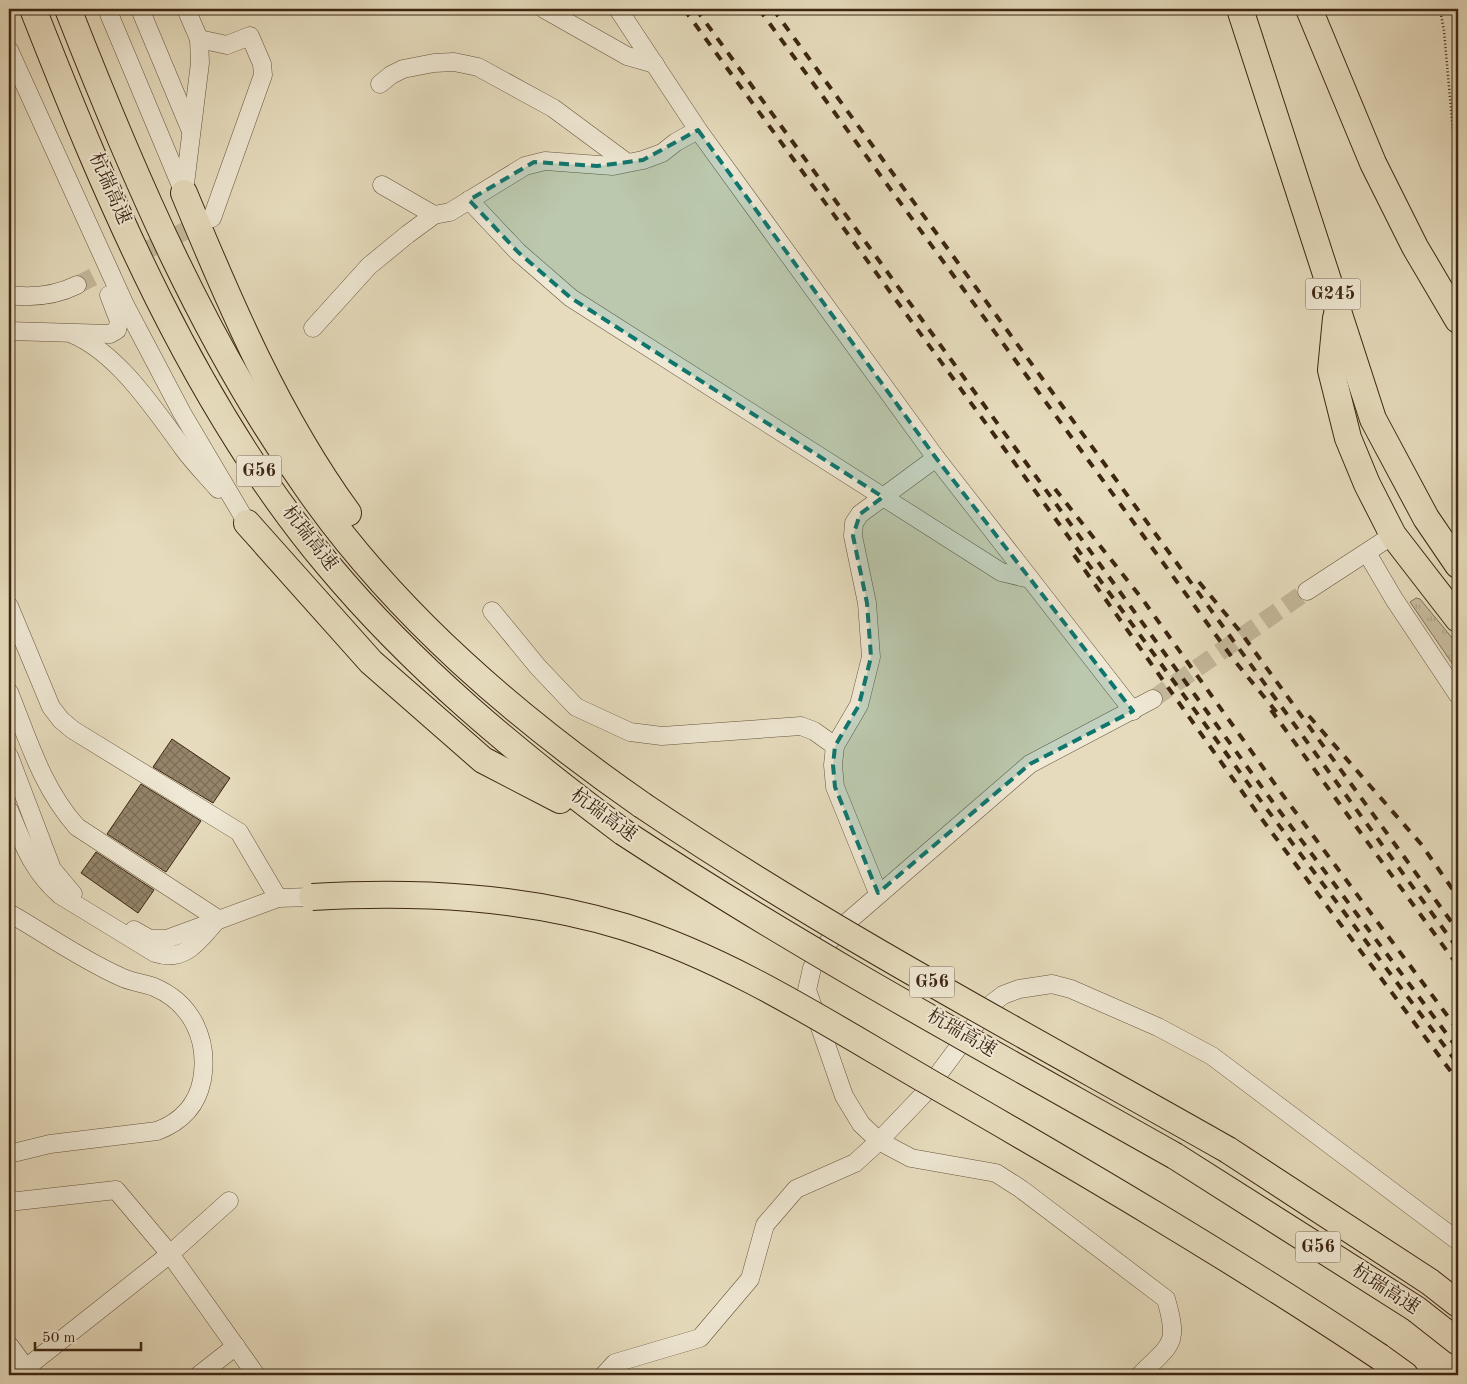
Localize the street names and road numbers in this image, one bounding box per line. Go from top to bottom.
street label: 杭瑞高速 [85,149,136,228]
road number: G245 [1306,278,1360,310]
road number: G56 [236,456,282,486]
street label: 杭瑞高速 [278,501,342,575]
street label: 杭瑞高速 [567,784,641,846]
road number: G56 [910,966,954,998]
street label: 杭瑞高速 [923,1004,1000,1061]
road number: G56 [1296,1232,1340,1262]
street label: 杭瑞高速 [1348,1259,1424,1319]

